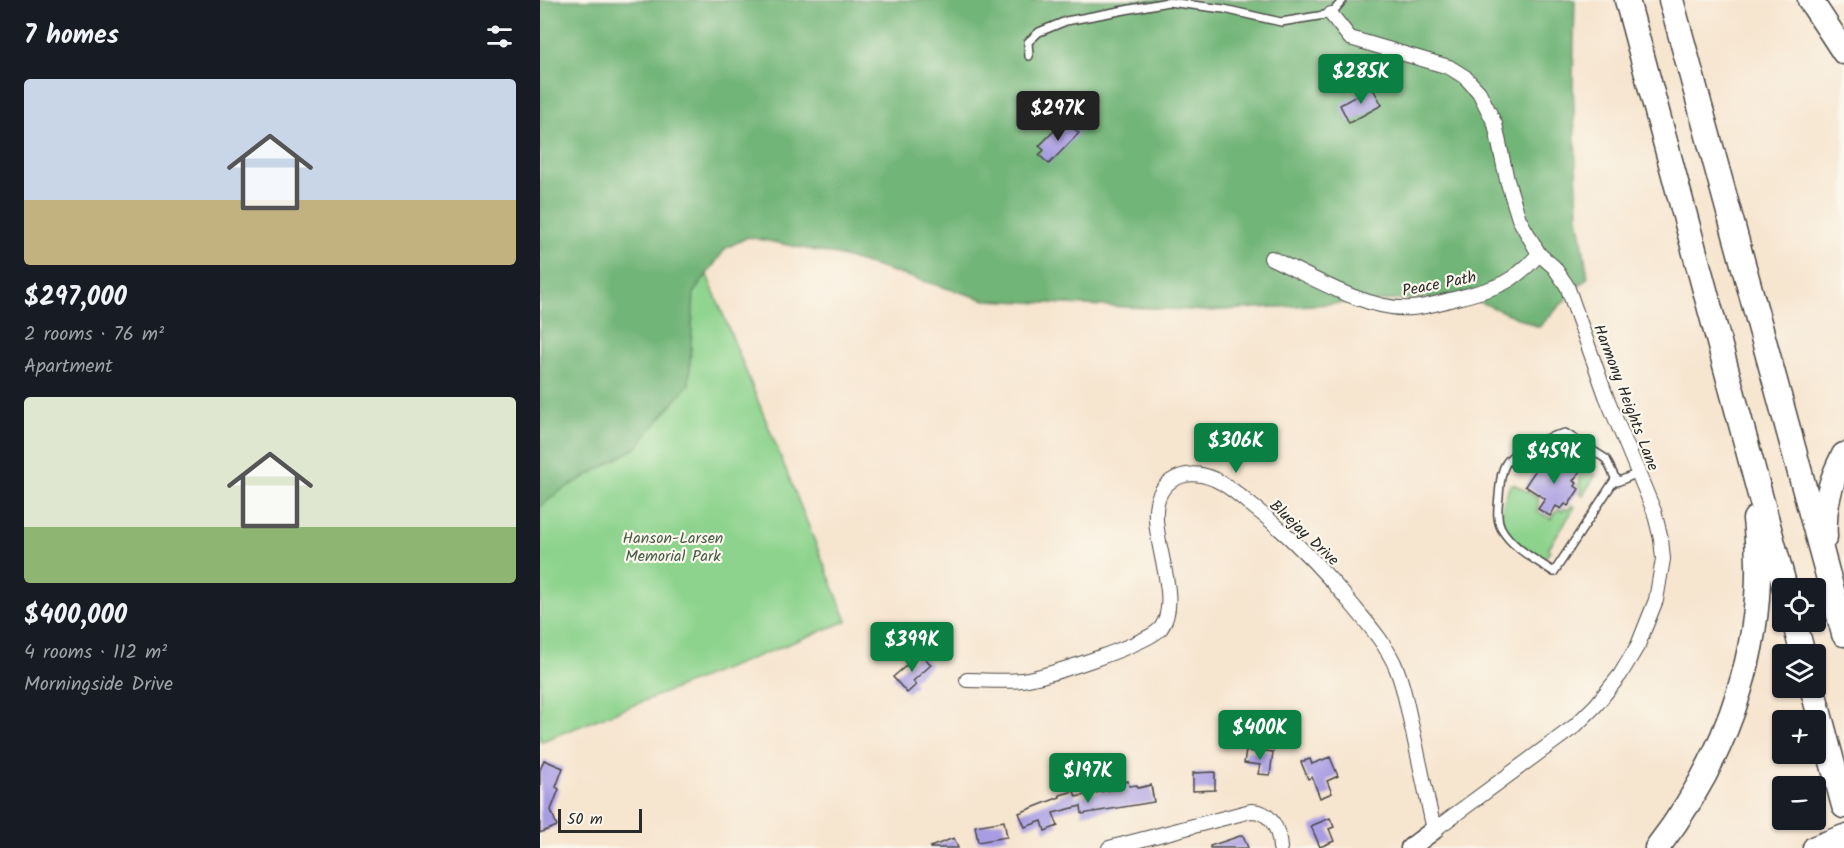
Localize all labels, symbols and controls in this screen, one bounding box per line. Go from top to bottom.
text: 7 homes [24,15,119,57]
icon: filters [483,20,516,53]
pin: $285K [1319,54,1403,105]
text: $285K [1332,57,1390,89]
pin: $297K [1016,91,1100,142]
text: $297K [1030,94,1086,126]
icon: home [216,118,324,226]
street label: Peace Path [1400,265,1479,304]
text: $297,000 [24,277,127,319]
text: 2 rooms · 76 m² [24,319,164,351]
street label: Harmony Heights Lane [1586,321,1665,474]
text: Apartment [24,351,113,383]
pin: $306K [1194,423,1278,474]
text: $306K [1208,426,1264,458]
pin: $459K [1512,434,1596,485]
icon: home [216,436,324,544]
text: $459K [1526,437,1582,469]
street label: Bluejay Drive [1263,494,1345,572]
park label: Hanson-Larsen Memorial Park [623,526,723,569]
map controls [1772,578,1826,830]
button: locate [1772,578,1826,632]
text: $400,000 [24,595,127,637]
pin: $399K [870,622,954,673]
text: $399K [884,625,940,657]
text: 4 rooms · 112 m² [24,637,167,669]
button: layers [1772,644,1826,698]
text: Morningside Drive [24,669,173,701]
pin: $400K [1218,710,1302,761]
button: + [1772,710,1826,764]
text: $400K [1232,713,1288,745]
pin: $197K [1046,753,1130,804]
text: $197K [1063,756,1113,788]
button: − [1772,776,1826,830]
scale bar [558,806,642,834]
text: 50 m [567,807,603,832]

